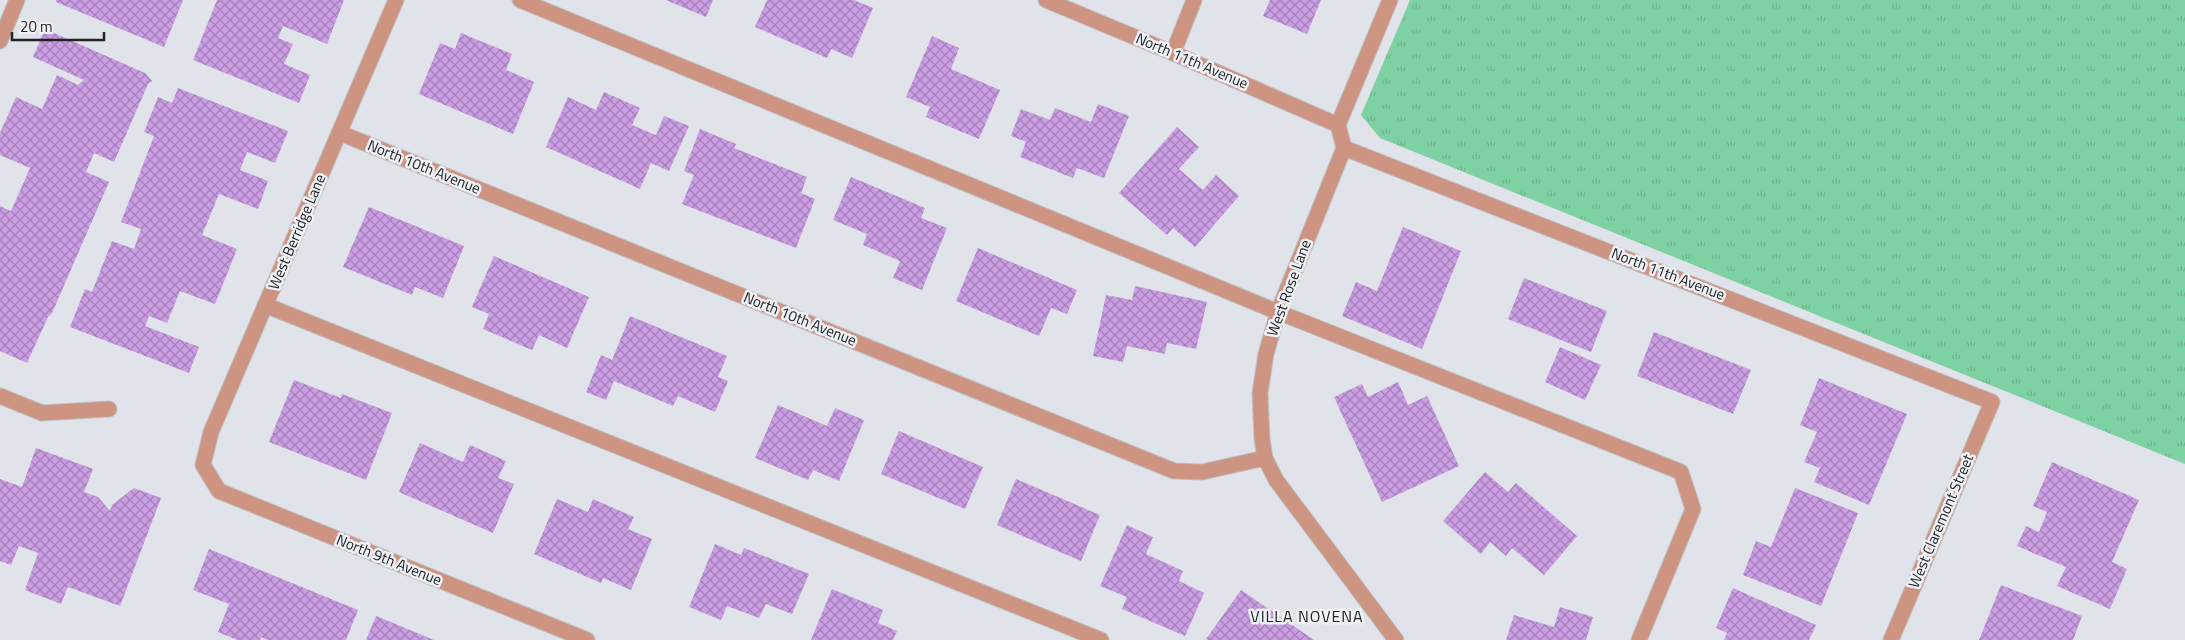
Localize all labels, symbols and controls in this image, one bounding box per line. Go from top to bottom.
scale bar [12,10,105,42]
text: 20 m [20,15,53,38]
street label: North 11th Avenue [1132,26,1252,95]
street label: North 10th Avenue [364,133,484,200]
street label: West Berridge Lane [262,170,331,293]
street label: West Rose Lane [1260,236,1317,339]
street label: North 11th Avenue [1608,241,1728,306]
street label: North 10th Avenue [740,285,860,352]
street label: West Claremont Street [1902,450,1979,591]
street label: North 9th Avenue [333,528,445,591]
district label: VILLA NOVENA [1250,604,1364,628]

